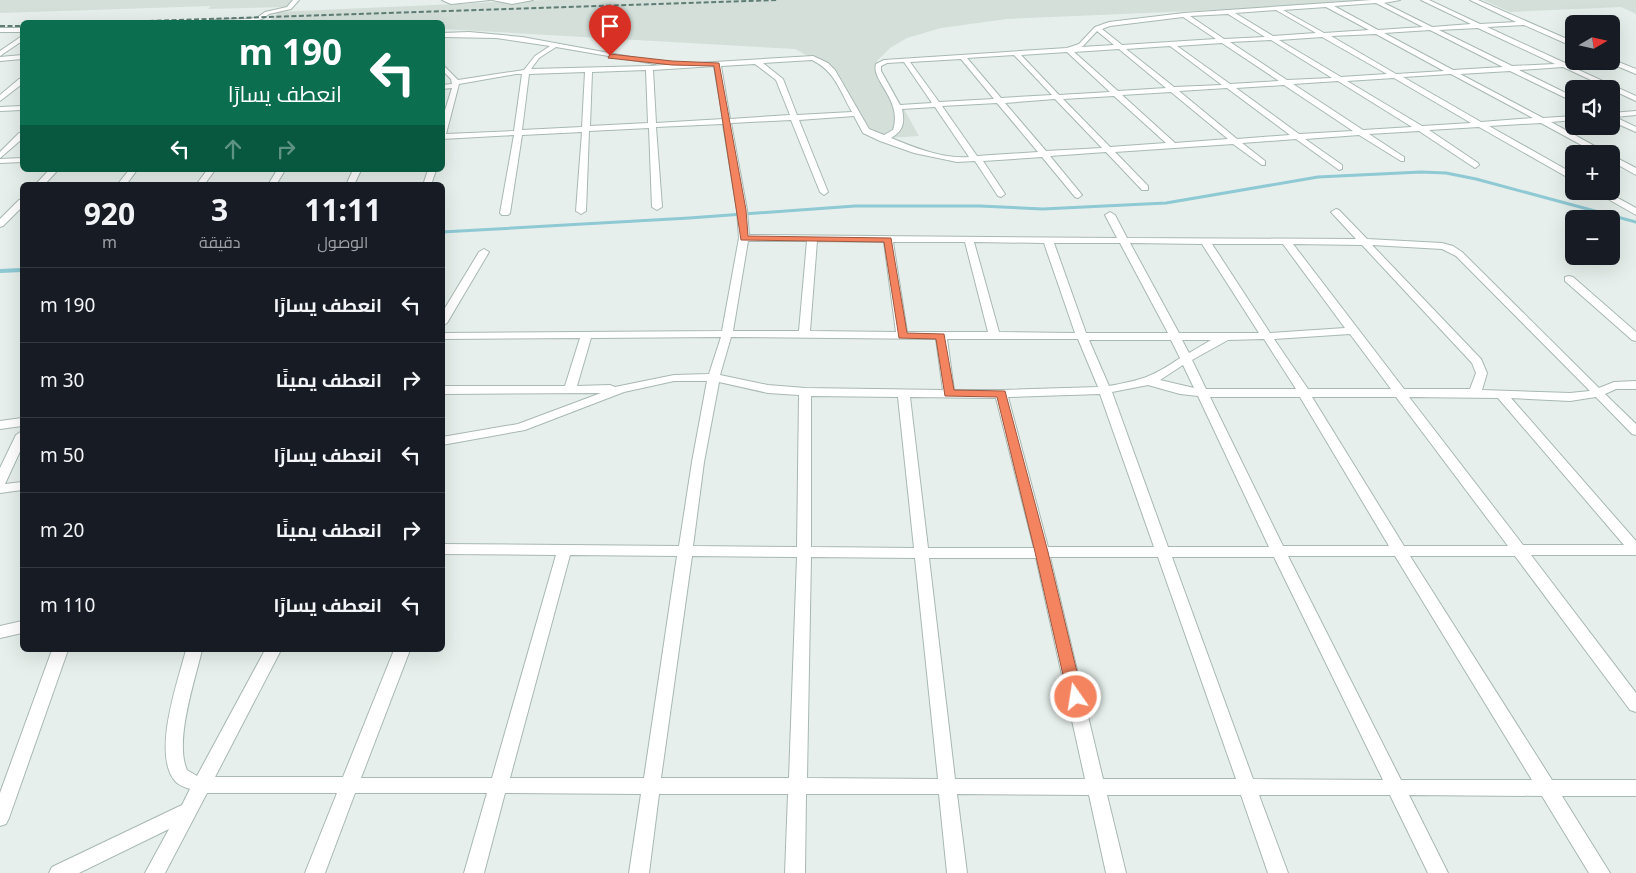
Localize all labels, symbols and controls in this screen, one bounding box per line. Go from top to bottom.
pin [589,5,631,56]
icon: arrive [596,12,624,40]
north arrow [1565,15,1620,70]
map controls [1565,15,1620,265]
text: 190 m [239,28,342,75]
icon: left [360,40,425,105]
text: انعطف يسارًا [228,78,342,108]
button: sound [1565,80,1620,135]
icon: left [166,135,194,163]
icon: ahead [219,135,247,163]
icon: right [272,135,300,163]
button: + [1565,145,1620,200]
text: 3 [211,189,228,230]
text: 11:11 [304,189,381,230]
text: 920 [84,193,135,234]
button: − [1565,210,1620,265]
text: m [102,231,117,253]
text: دقيقة [199,231,241,253]
text: الوصول [317,231,368,253]
icon: left [397,291,425,319]
text: 190 m [40,292,95,318]
text: انعطف يسارًا [273,292,382,318]
icon: right [397,366,425,394]
text: 30 m [40,367,84,393]
text: انعطف يمينًا [276,367,382,393]
icon: left [397,441,425,469]
text: 50 m [40,442,84,468]
text: انعطف يسارًا [273,442,382,468]
icon: right [397,516,425,544]
text: 20 m [40,517,84,543]
text: انعطف يمينًا [276,517,382,543]
icon: left [397,591,425,619]
text: 110 m [40,592,95,618]
text: انعطف يسارًا [273,592,382,618]
position arrow [1049,670,1101,722]

